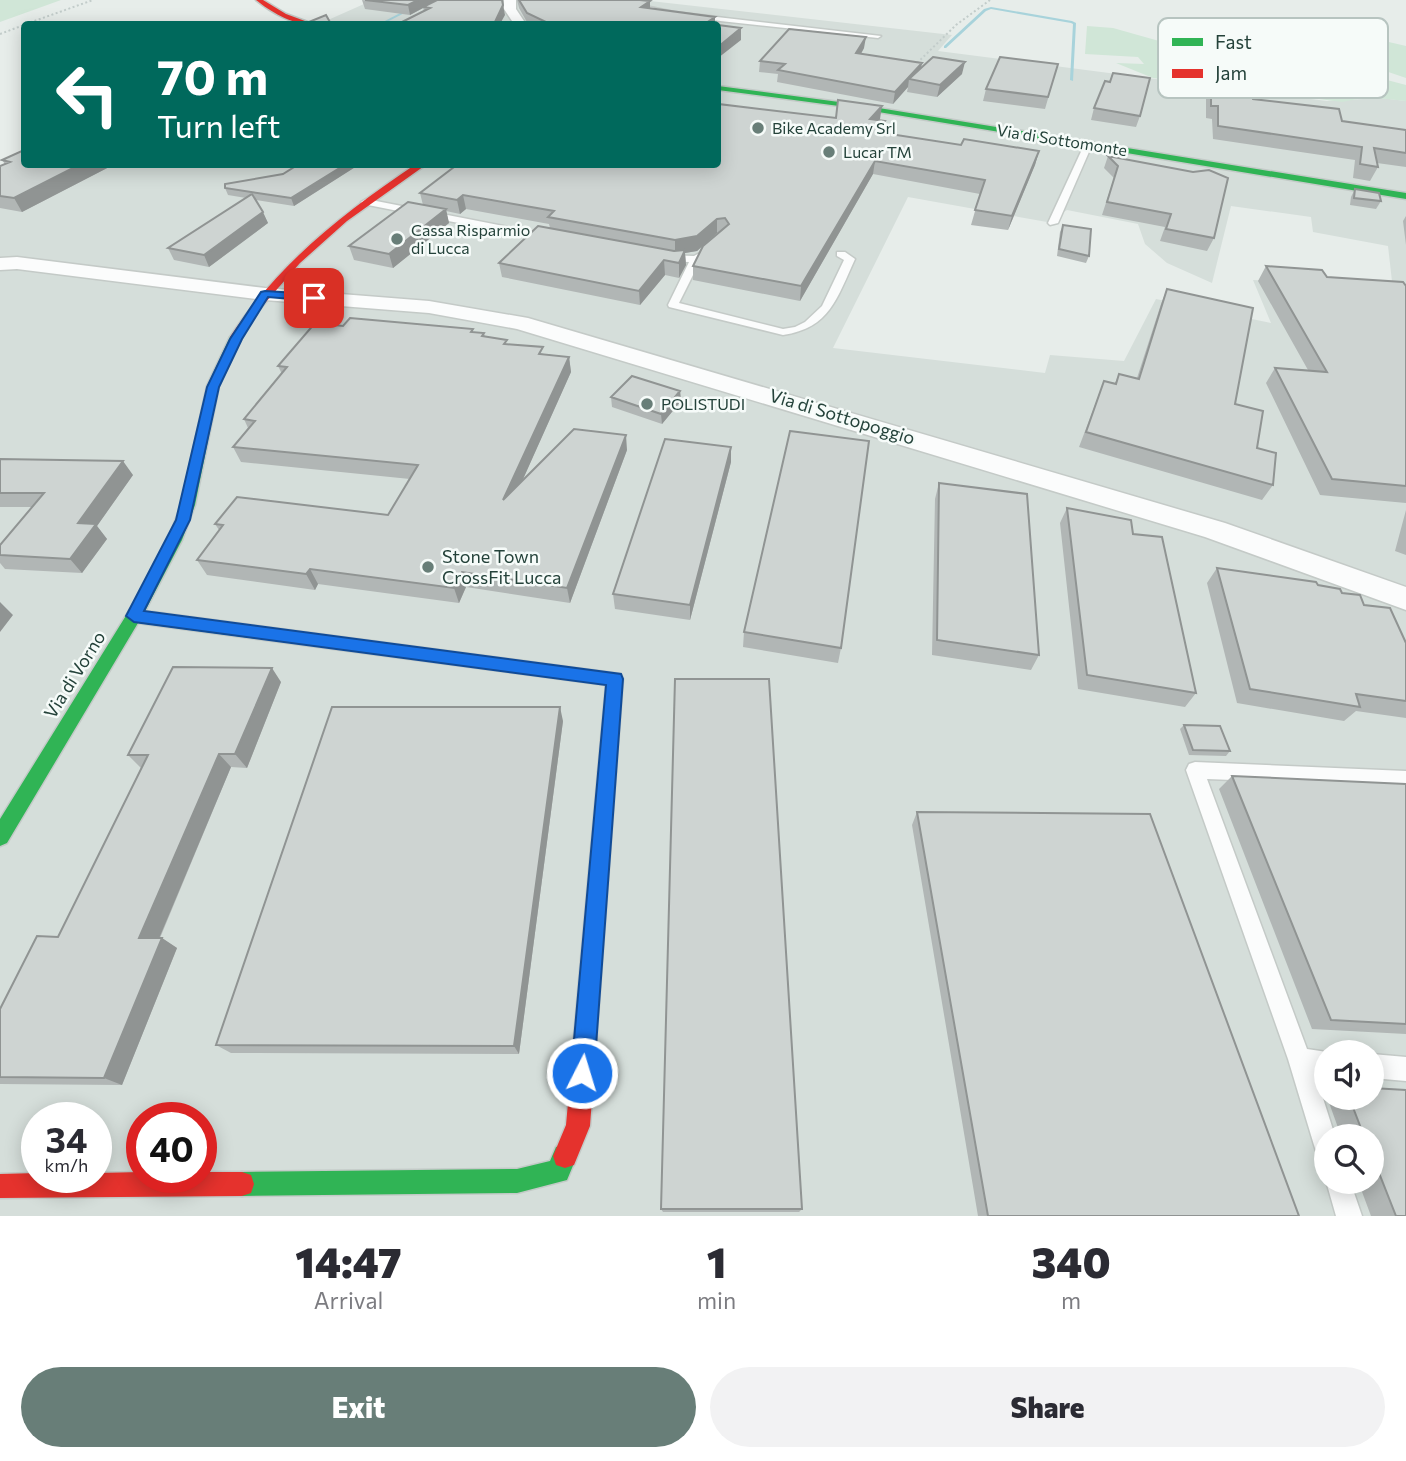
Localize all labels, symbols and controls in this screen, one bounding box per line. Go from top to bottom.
legend [1158,18,1388,98]
text: Fast [1215,30,1252,53]
text: 70 m [157,45,268,105]
icon: left [42,49,133,140]
text: Jam [1215,61,1247,84]
text: Turn left [157,105,281,145]
place label: Bike Academy Srl [772,118,896,137]
marker: Bike Academy Srl [750,120,766,136]
street label: Via di Sottomonte [995,120,1129,159]
place label: Lucar TM [843,142,912,161]
marker: Lucar TM [821,144,837,160]
place label: Cassa Risparmio di Lucca [411,220,530,257]
marker: Cassa Risparmio di Lucca [389,231,405,247]
pin [284,268,344,328]
icon: arrive [295,279,333,317]
street label: Via di Sottopoggio [767,383,918,449]
place label: POLISTUDI [661,394,745,413]
marker: POLISTUDI [639,396,655,412]
place label: Stone Town CrossFit Lucca [442,545,562,588]
marker: Stone Town CrossFit Lucca [420,559,436,575]
street label: Via di Vorno [39,627,110,722]
position arrow [545,1036,619,1110]
map controls [1314,1040,1384,1194]
button: sound [1314,1040,1384,1110]
speed limit sign: 40 [126,1102,217,1193]
text: 34 [46,1117,87,1160]
button: search [1314,1124,1384,1194]
text: km/h [45,1154,88,1176]
text: 14:47 [295,1235,402,1287]
text: 1 [707,1235,726,1287]
text: 340 [1032,1235,1111,1287]
text: Arrival [314,1286,383,1314]
text: min [697,1286,736,1314]
text: m [1061,1286,1081,1314]
button: Exit [21,1367,696,1447]
button: Share [710,1367,1385,1447]

